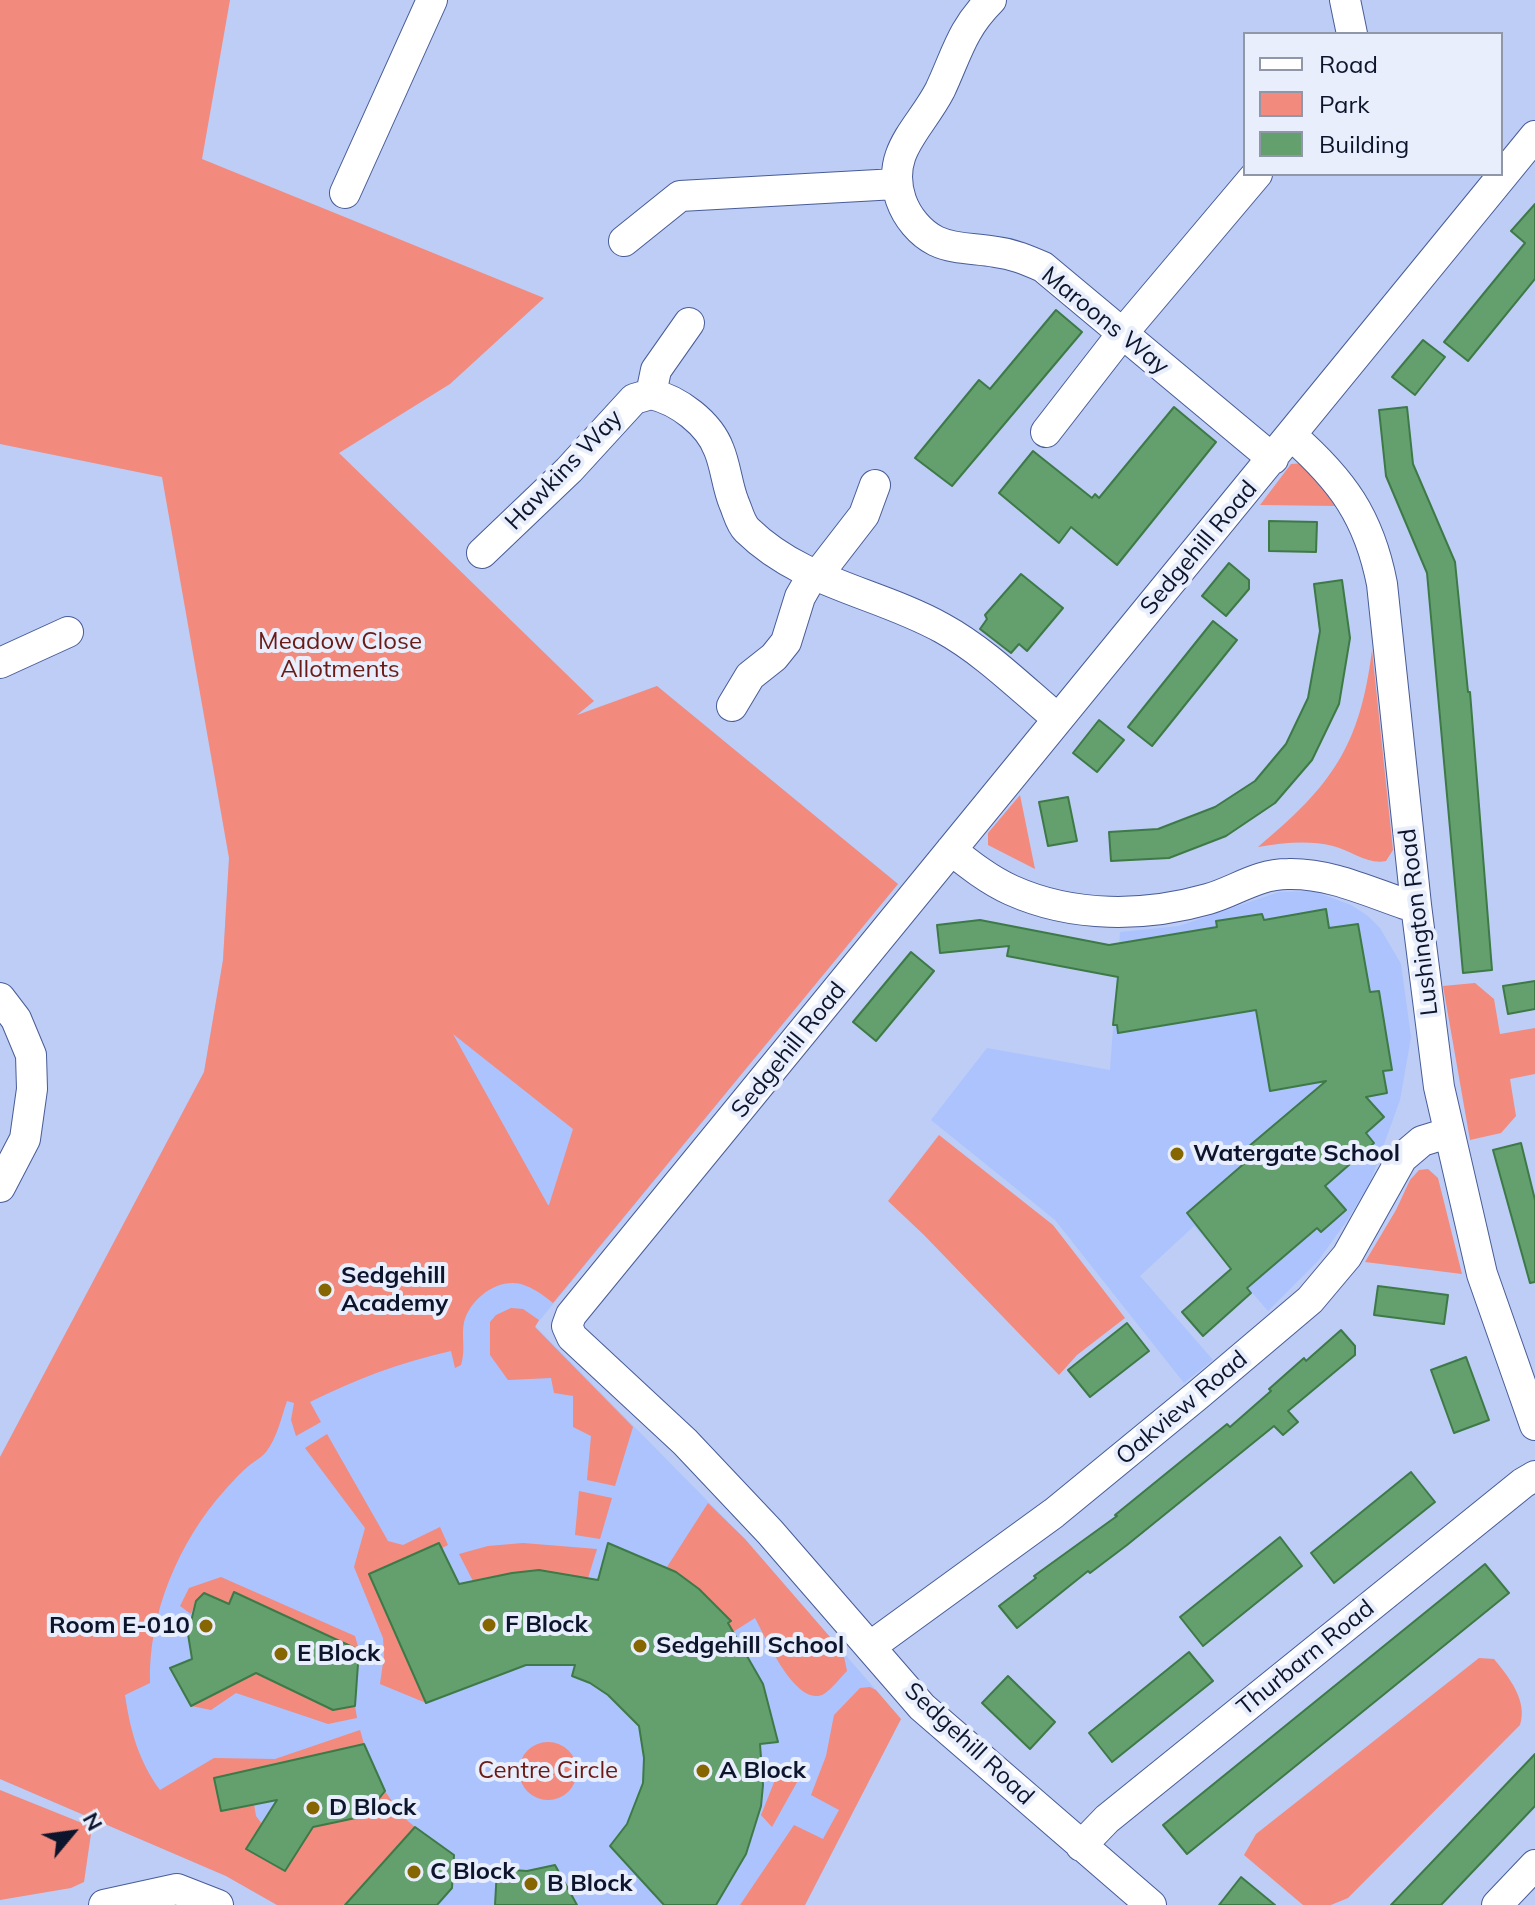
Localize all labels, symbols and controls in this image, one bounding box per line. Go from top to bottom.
legend [1243,32,1503,176]
text: Road [1319,49,1378,79]
text: Park [1319,89,1370,119]
text: Building [1319,129,1409,159]
street label: Maroons Way [1036,261,1174,381]
street label: Hawkins Way [499,404,629,536]
street label: Sedgehill Road [1135,475,1263,621]
park label: Meadow Close Allotments [258,628,422,684]
street label: Lushington Road [1393,827,1445,1017]
street label: Sedgehill Road [726,976,852,1124]
place label: Watergate School [1193,1140,1400,1168]
marker: Watergate School [1168,1145,1186,1163]
place label: Sedgehill Academy [341,1262,448,1318]
marker: Sedgehill Academy [316,1281,334,1299]
street label: Oakview Road [1111,1345,1253,1471]
street label: Thurbarn Road [1232,1594,1380,1722]
place label: F Block [505,1611,588,1639]
place label: Room E-010 [49,1612,190,1640]
marker: F Block [480,1616,498,1634]
marker: Room E-010 [197,1617,215,1635]
place label: Sedgehill School [656,1632,844,1660]
marker: Sedgehill School [631,1637,649,1655]
place label: E Block [297,1640,380,1668]
marker: E Block [272,1645,290,1663]
street label: Sedgehill Road [898,1677,1040,1811]
park label: Centre Circle [478,1757,618,1785]
place label: A Block [719,1757,806,1785]
marker: A Block [694,1762,712,1780]
north arrow [32,1793,112,1873]
place label: D Block [329,1794,416,1822]
marker: D Block [304,1799,322,1817]
text: N [77,1807,109,1835]
place label: C Block [430,1858,515,1886]
marker: C Block [405,1863,423,1881]
place label: B Block [547,1870,633,1898]
marker: B Block [522,1875,540,1893]

